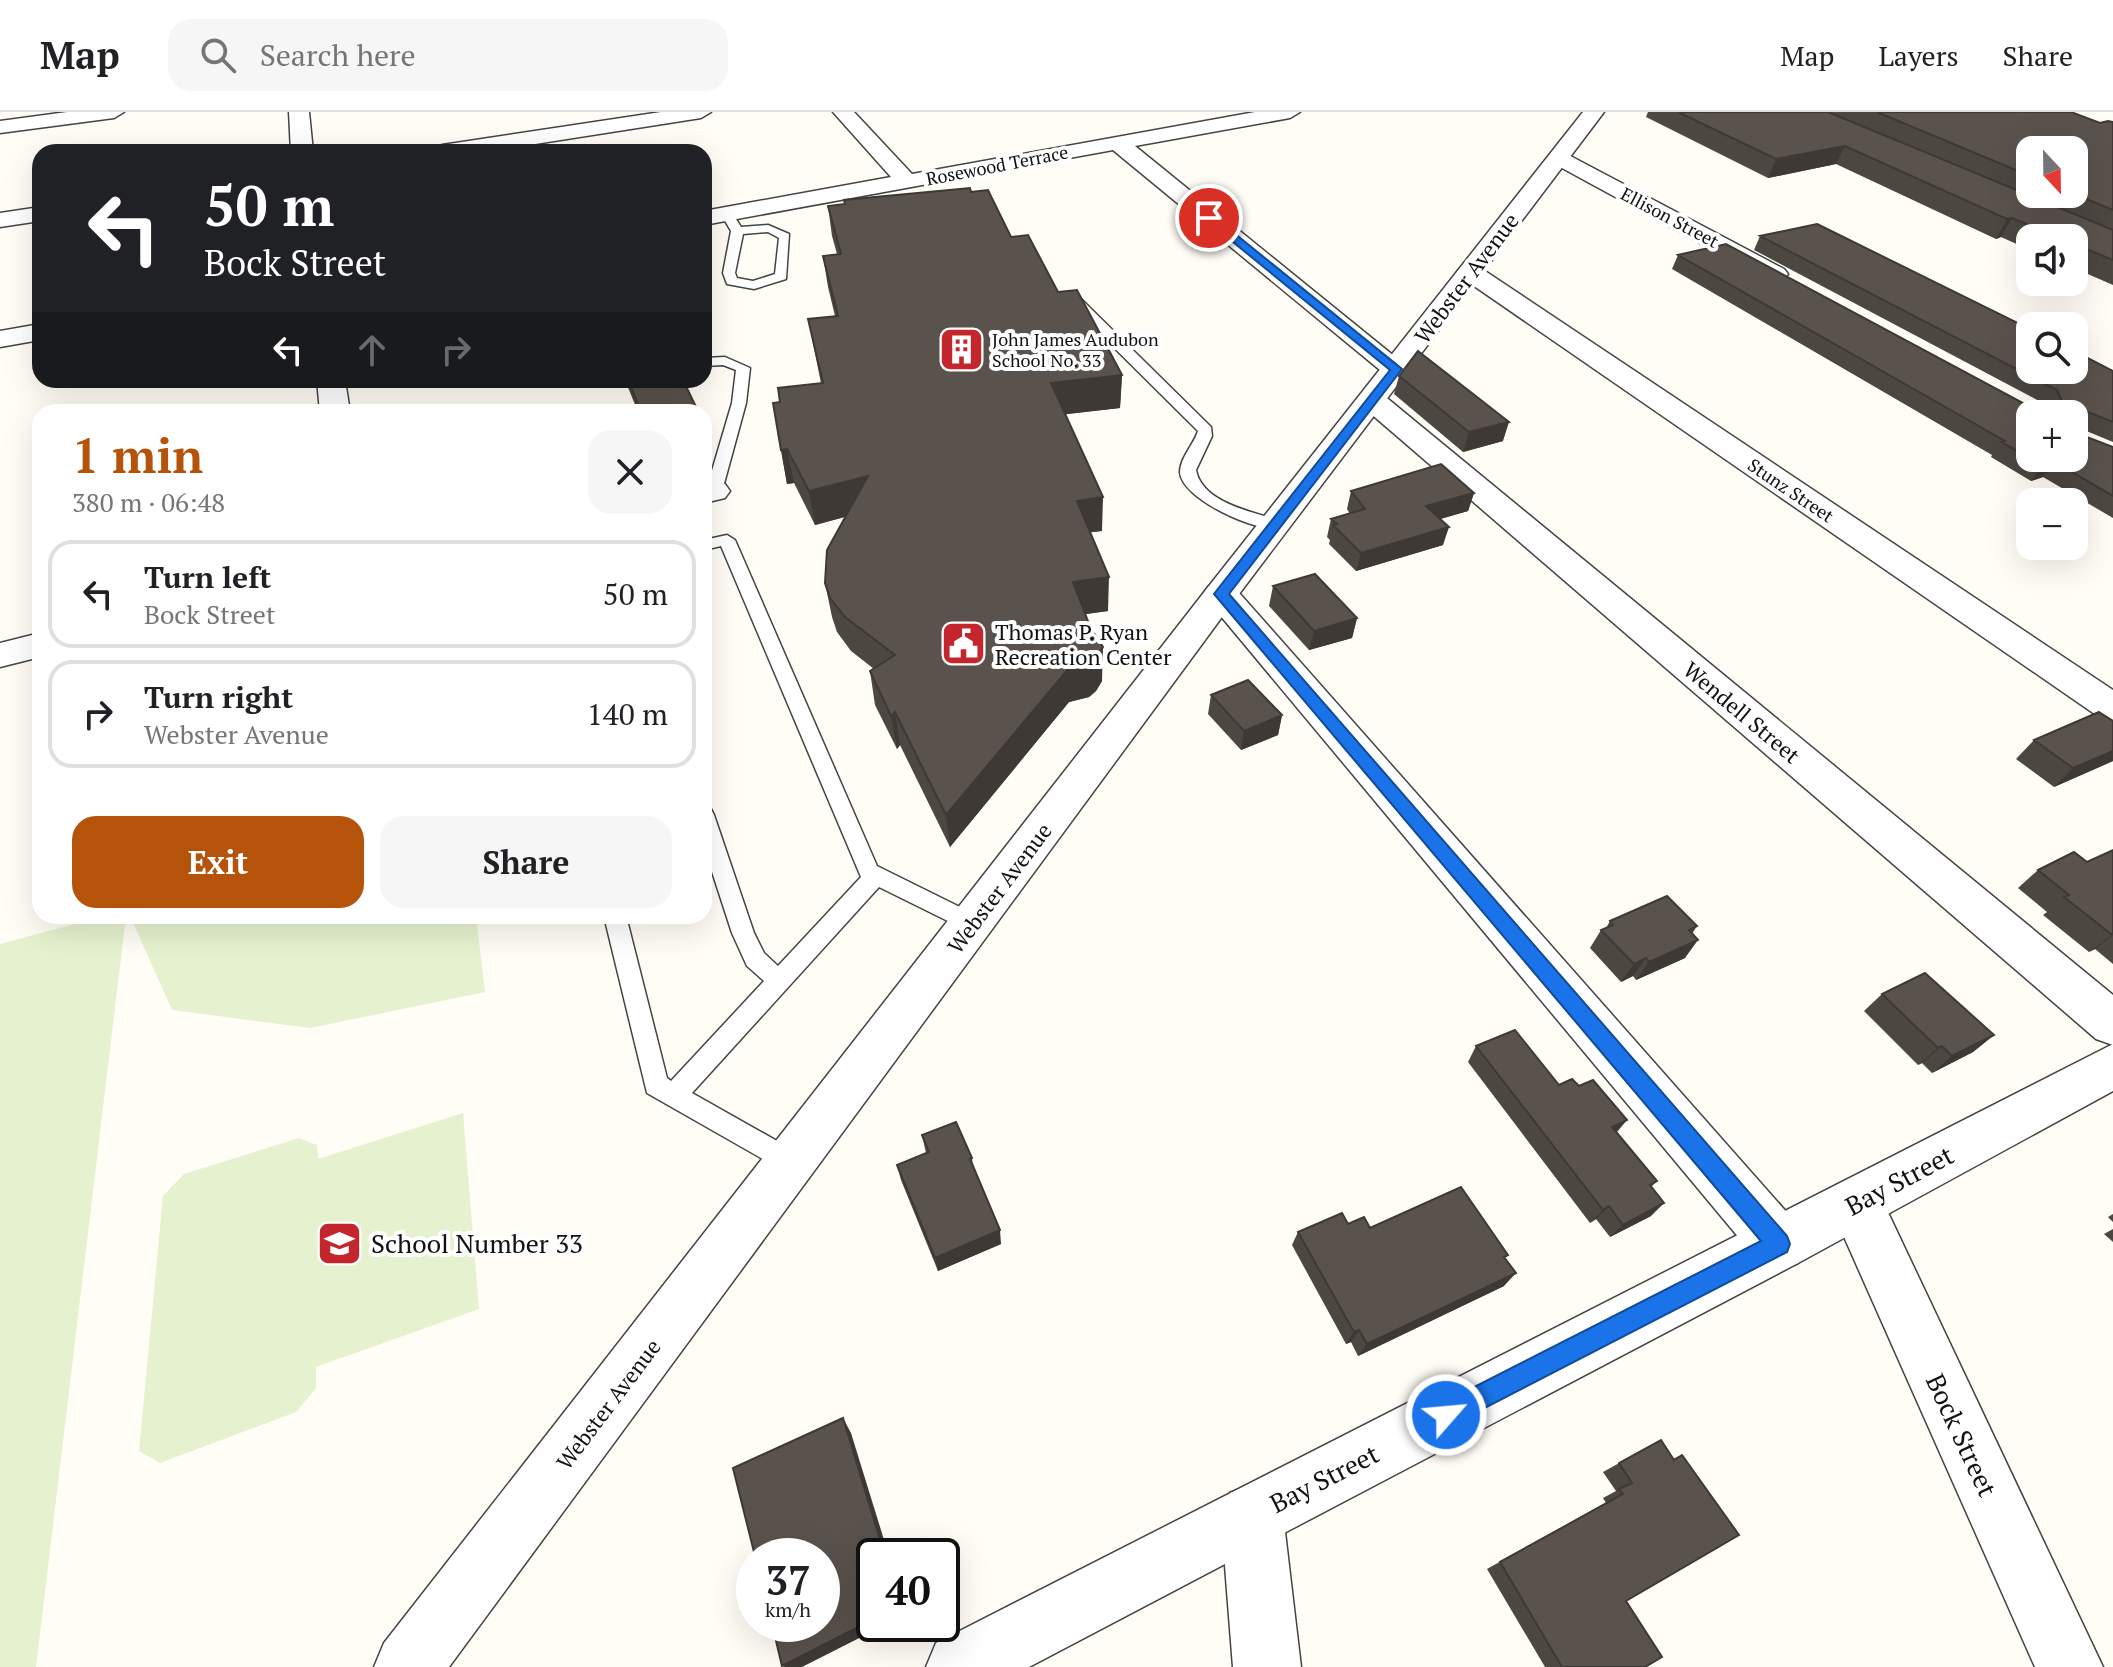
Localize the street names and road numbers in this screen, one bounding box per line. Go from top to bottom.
street label: Rosewood Terrace [924,139,1070,191]
street label: Ellison Street [1617,181,1723,253]
street label: Webster Avenue [1407,207,1525,349]
street label: Stunz Street [1743,452,1839,528]
street label: Wendell Street [1678,655,1806,769]
street label: Webster Avenue [940,817,1058,959]
street label: Bay Street [1839,1137,1959,1223]
street label: Webster Avenue [549,1333,667,1475]
street label: Bock Street [1919,1368,2005,1502]
street label: Bay Street [1264,1436,1385,1520]

